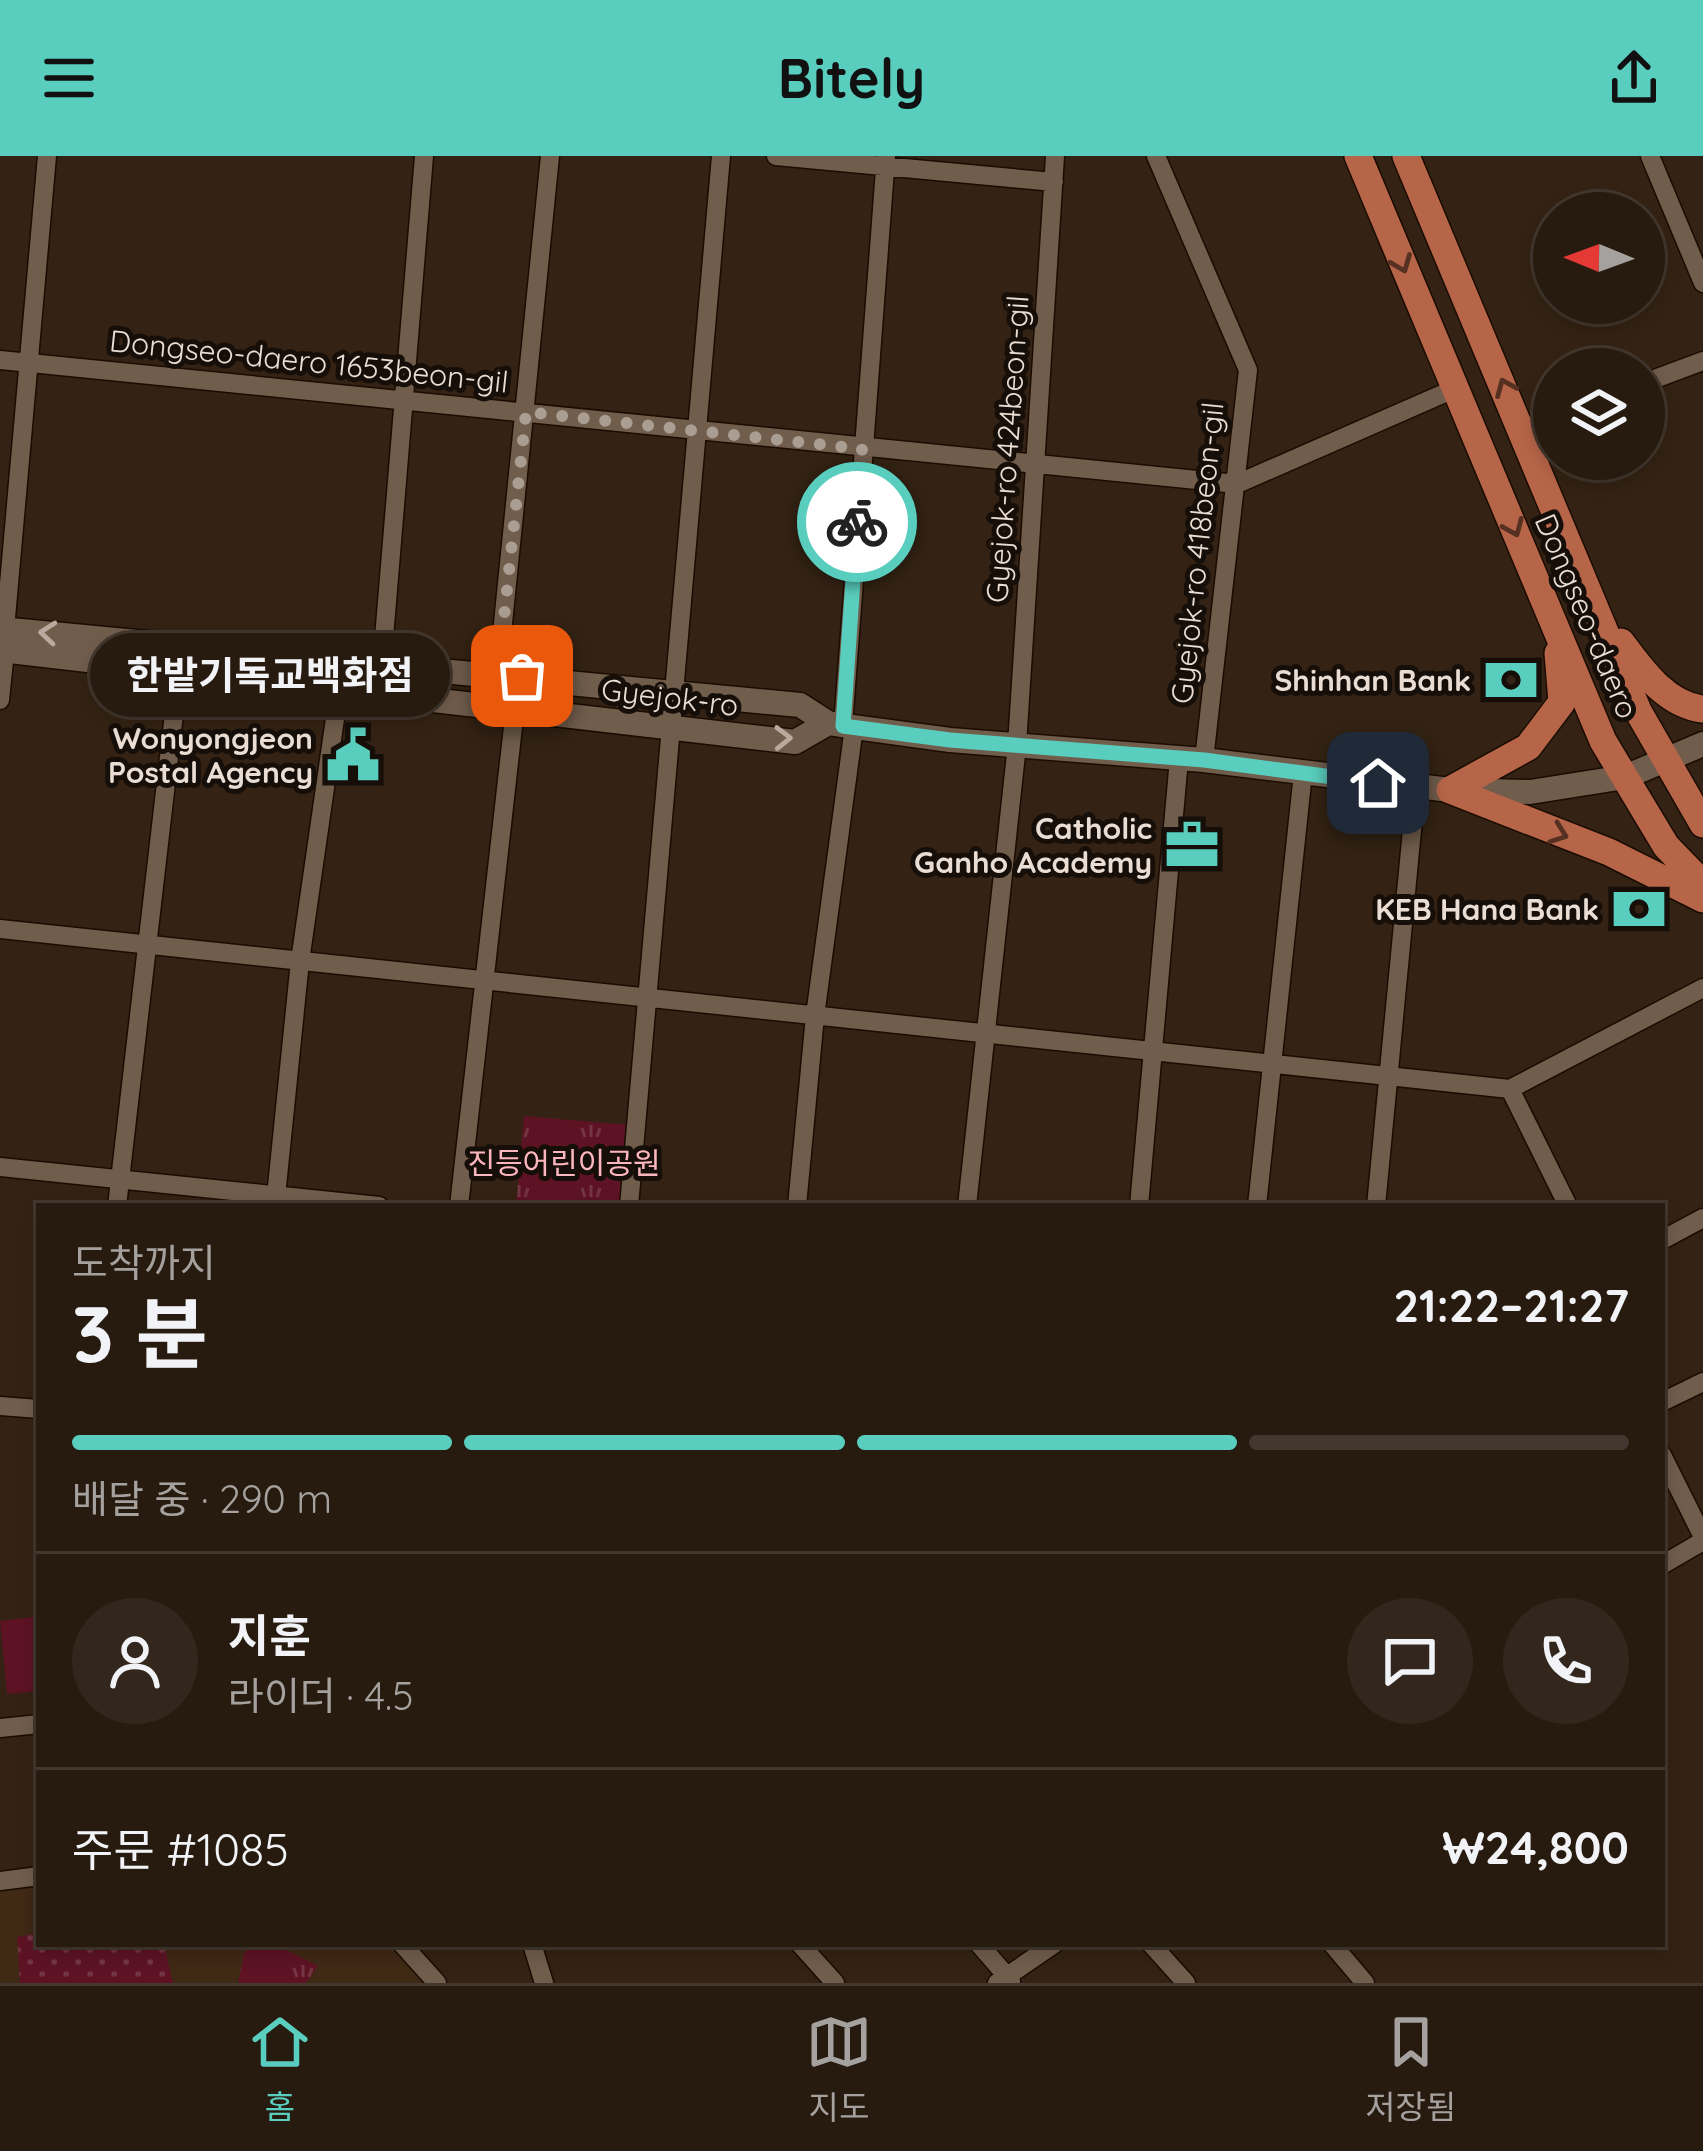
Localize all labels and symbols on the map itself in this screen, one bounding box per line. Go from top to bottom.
north arrow [1533,192,1665,324]
one-way arrow [1388,253,1412,274]
street label: Gyejok-ro 424beon-gil [977,294,1037,604]
street label: Dongseo-daero 1653beon-gil [108,321,510,401]
one-way arrow [1495,377,1519,398]
street label: Gyejok-ro 418beon-gil [1162,400,1232,706]
courier [797,462,917,582]
street label: Dongseo-daero [1527,508,1647,724]
one-way arrow [1500,516,1524,538]
one-way arrow [38,621,57,646]
pin [471,625,573,727]
callout: 한밭기독교백화점 [90,634,450,718]
bank icon: Shinhan Bank [1482,651,1540,709]
place label: Shinhan Bank [1274,661,1471,699]
street label: Gyejok-ro [599,670,741,724]
place label: Wonyongjeon Postal Agency [108,719,313,791]
one-way arrow [774,725,793,751]
public building icon: Wonyongjeon Postal Agency [324,726,382,784]
pin [1327,732,1429,834]
place label: Catholic Ganho Academy [914,809,1152,881]
office icon: Catholic Ganho Academy [1163,816,1221,874]
one-way arrow [1547,819,1568,844]
bank icon: KEB Hana Bank [1610,880,1668,938]
place label: KEB Hana Bank [1375,890,1599,928]
park label: 진등어린이공원 [467,1144,661,1182]

